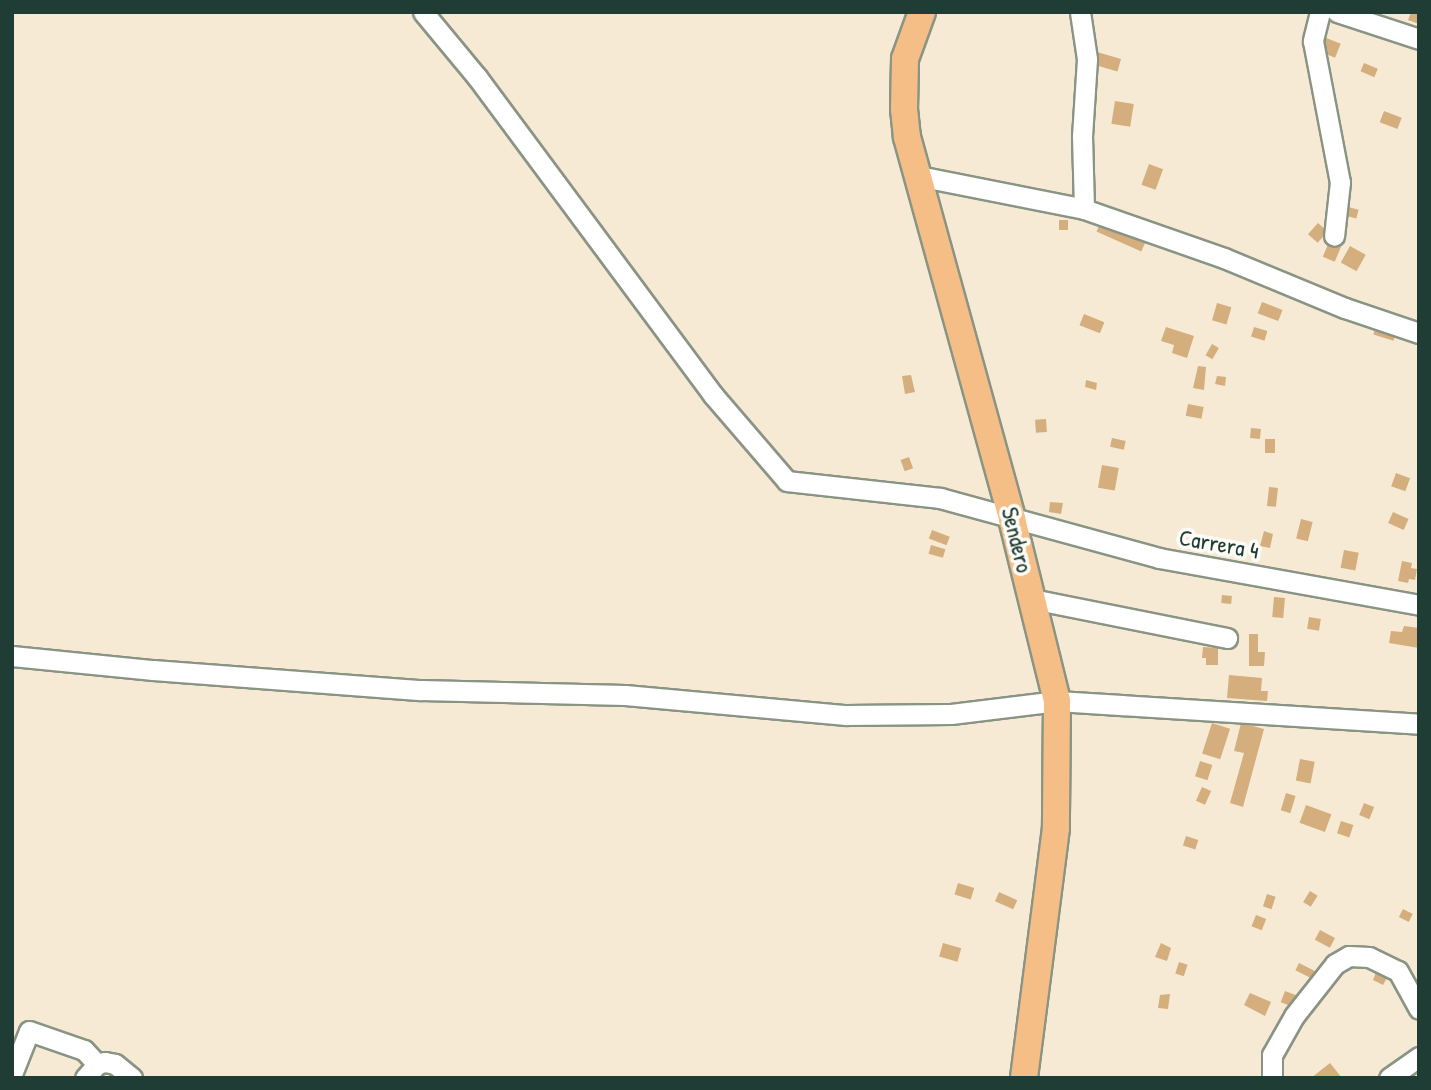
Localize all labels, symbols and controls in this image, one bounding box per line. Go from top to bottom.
street label: Sendero [996,504,1038,576]
street label: Carrera 4 [1177,523,1261,565]

